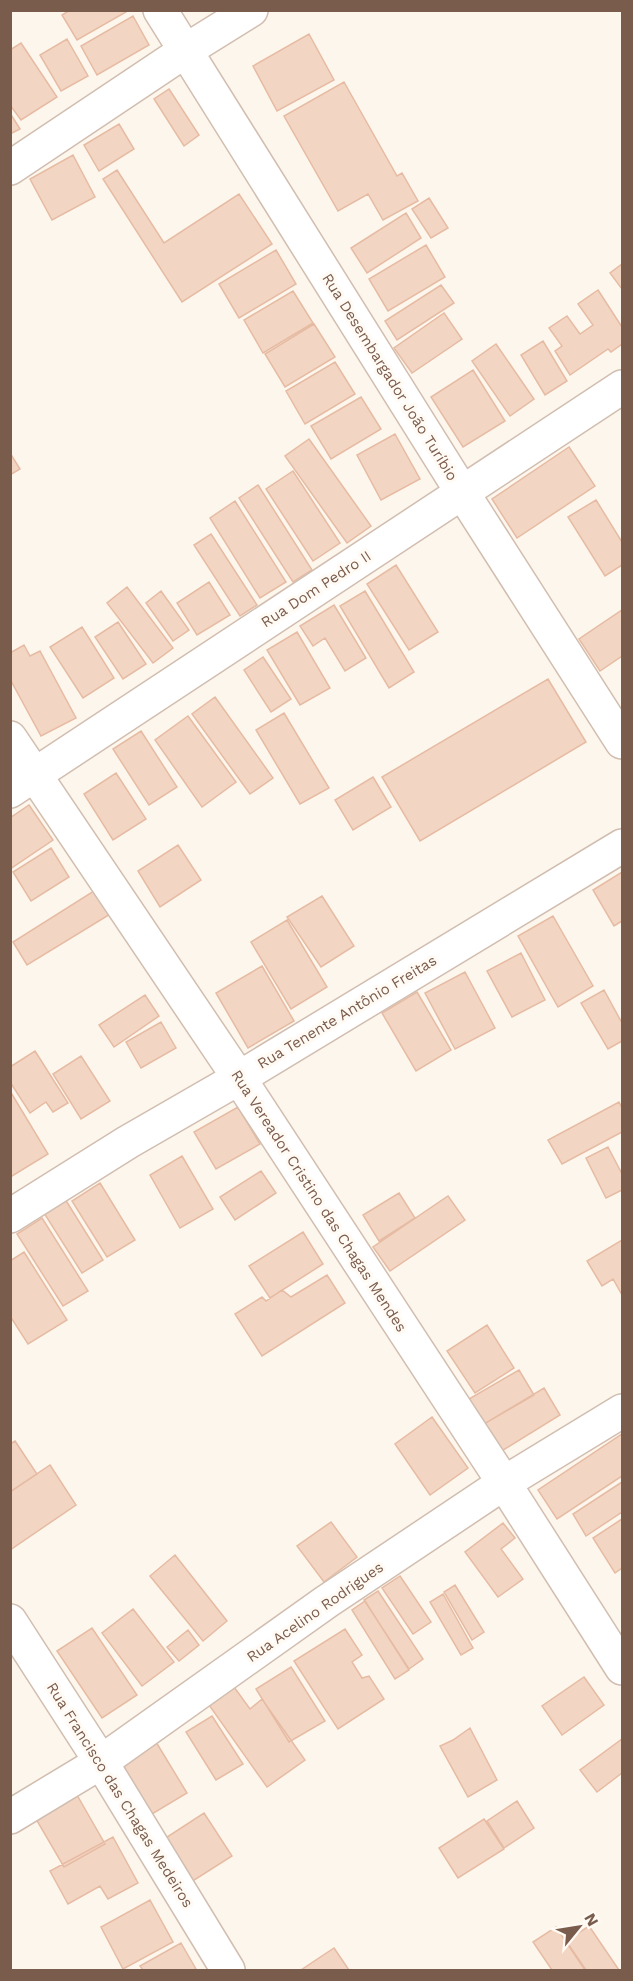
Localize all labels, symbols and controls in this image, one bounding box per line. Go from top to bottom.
street label: Rua Desembargador João Turíbio [318,270,462,484]
street label: Rua Dom Pedro II [258,547,374,631]
street label: Rua Tenente Antônio Freitas [254,951,440,1073]
street label: Rua Vereador Cristino das Chagas Mendes [227,1067,411,1335]
street label: Rua Acelino Rodrigues [243,1558,387,1666]
street label: Rua Francisco das Chagas Medeiros [43,1679,197,1911]
north arrow [549,1897,609,1957]
text: N [580,1910,603,1930]

